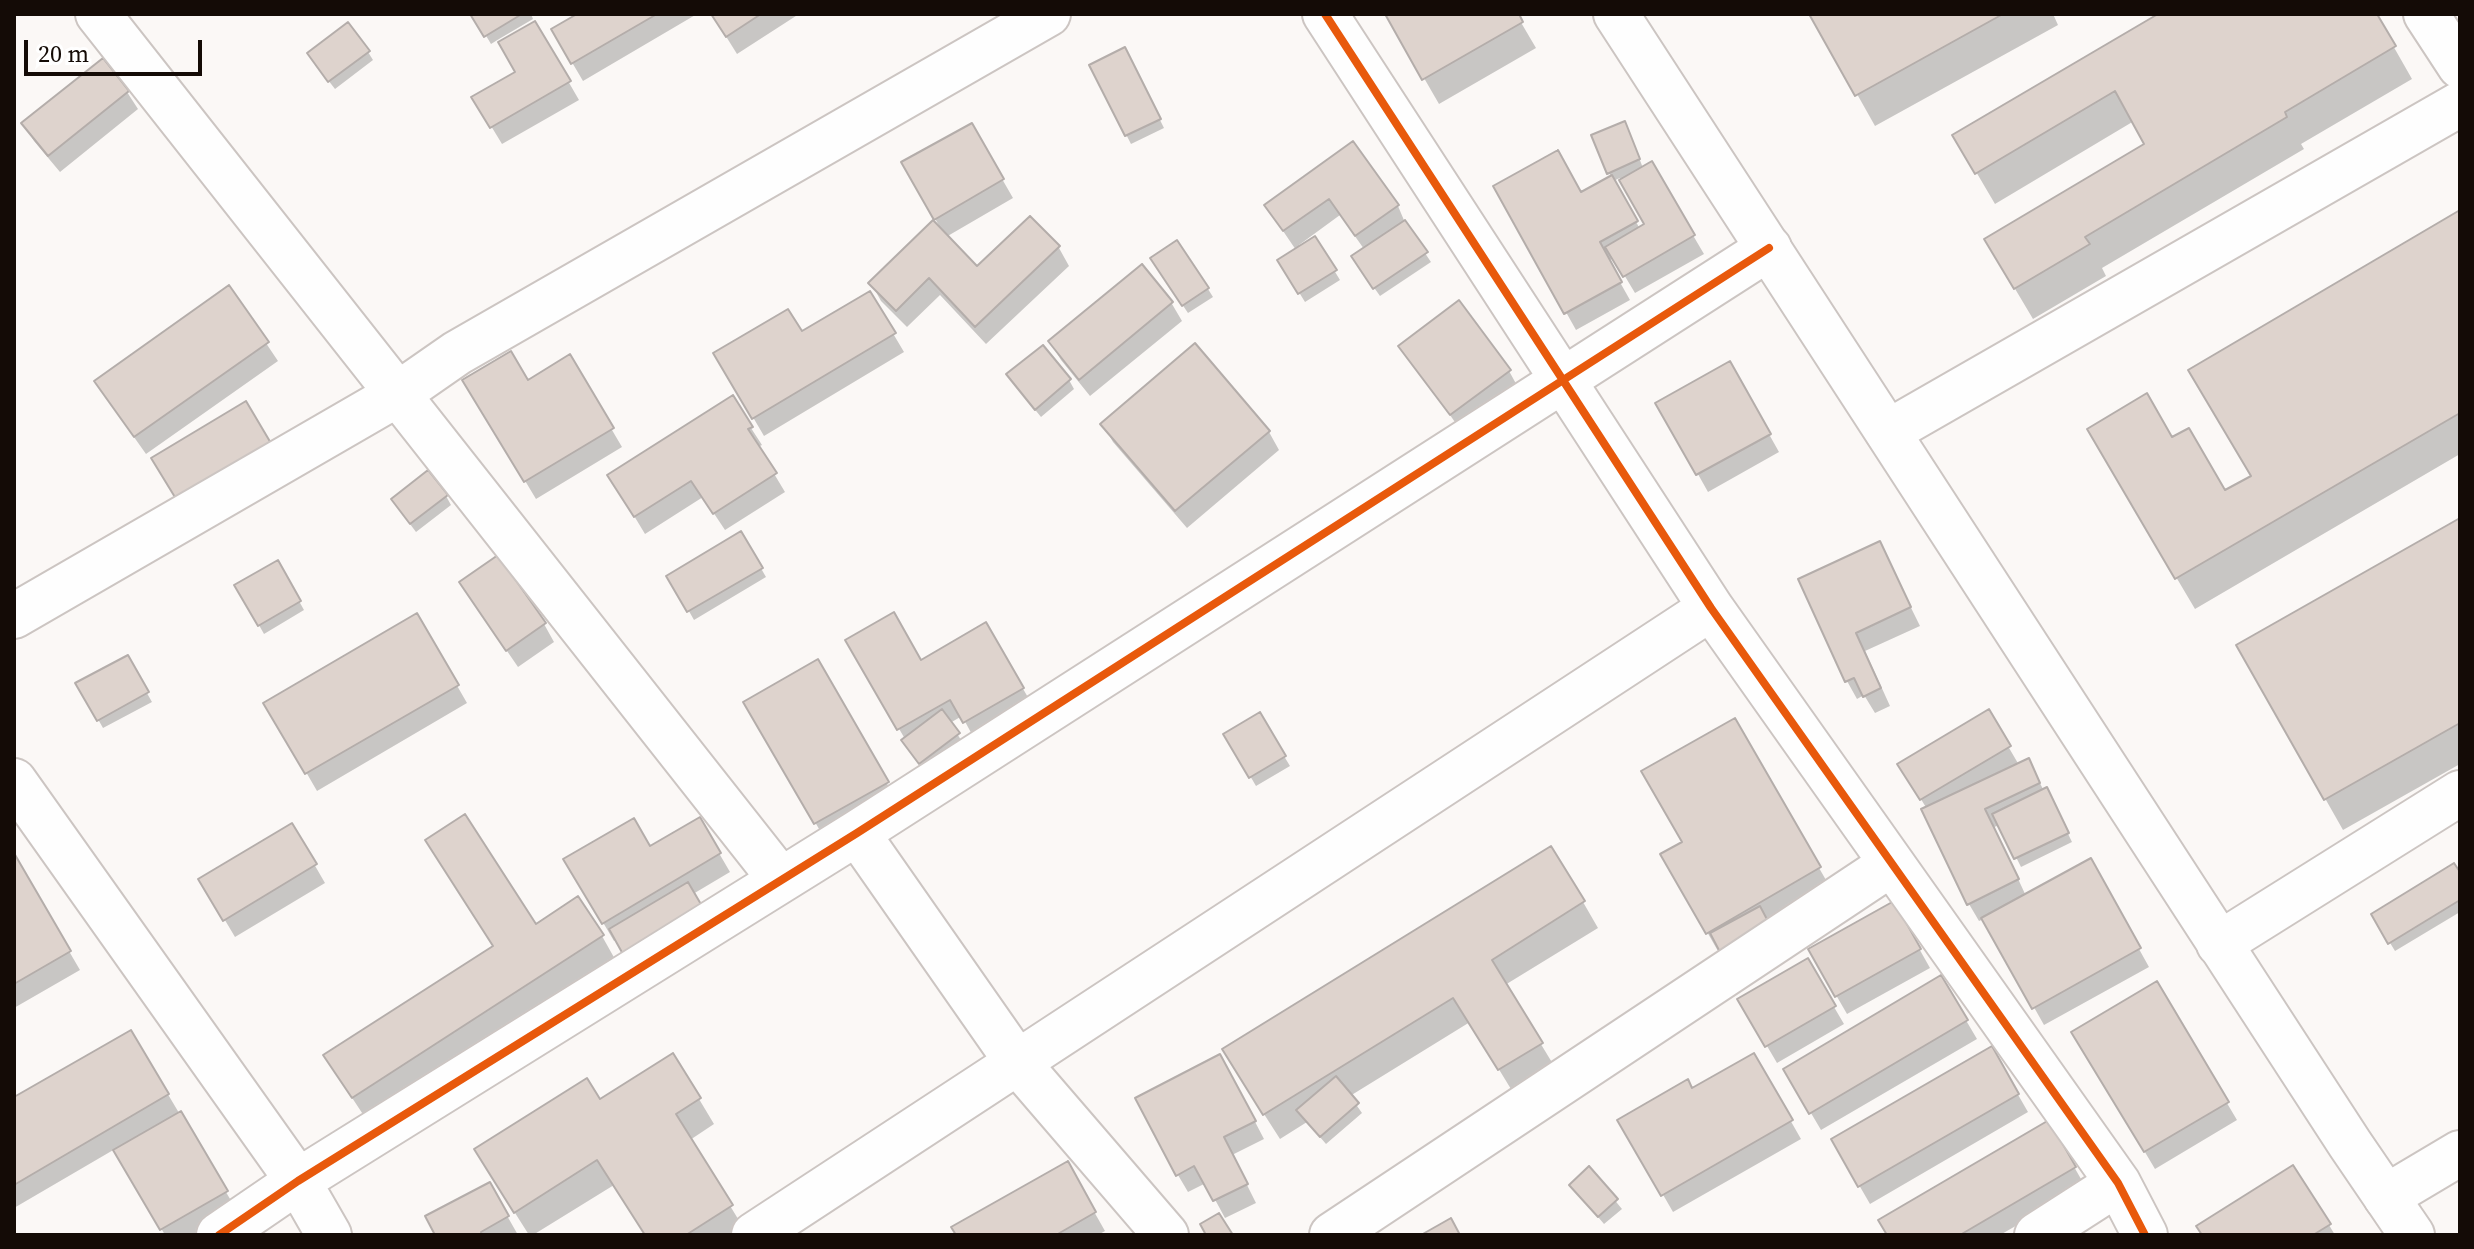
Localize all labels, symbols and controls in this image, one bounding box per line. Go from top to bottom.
scale bar [28,24,206,74]
text: 20 m [38,37,89,70]

